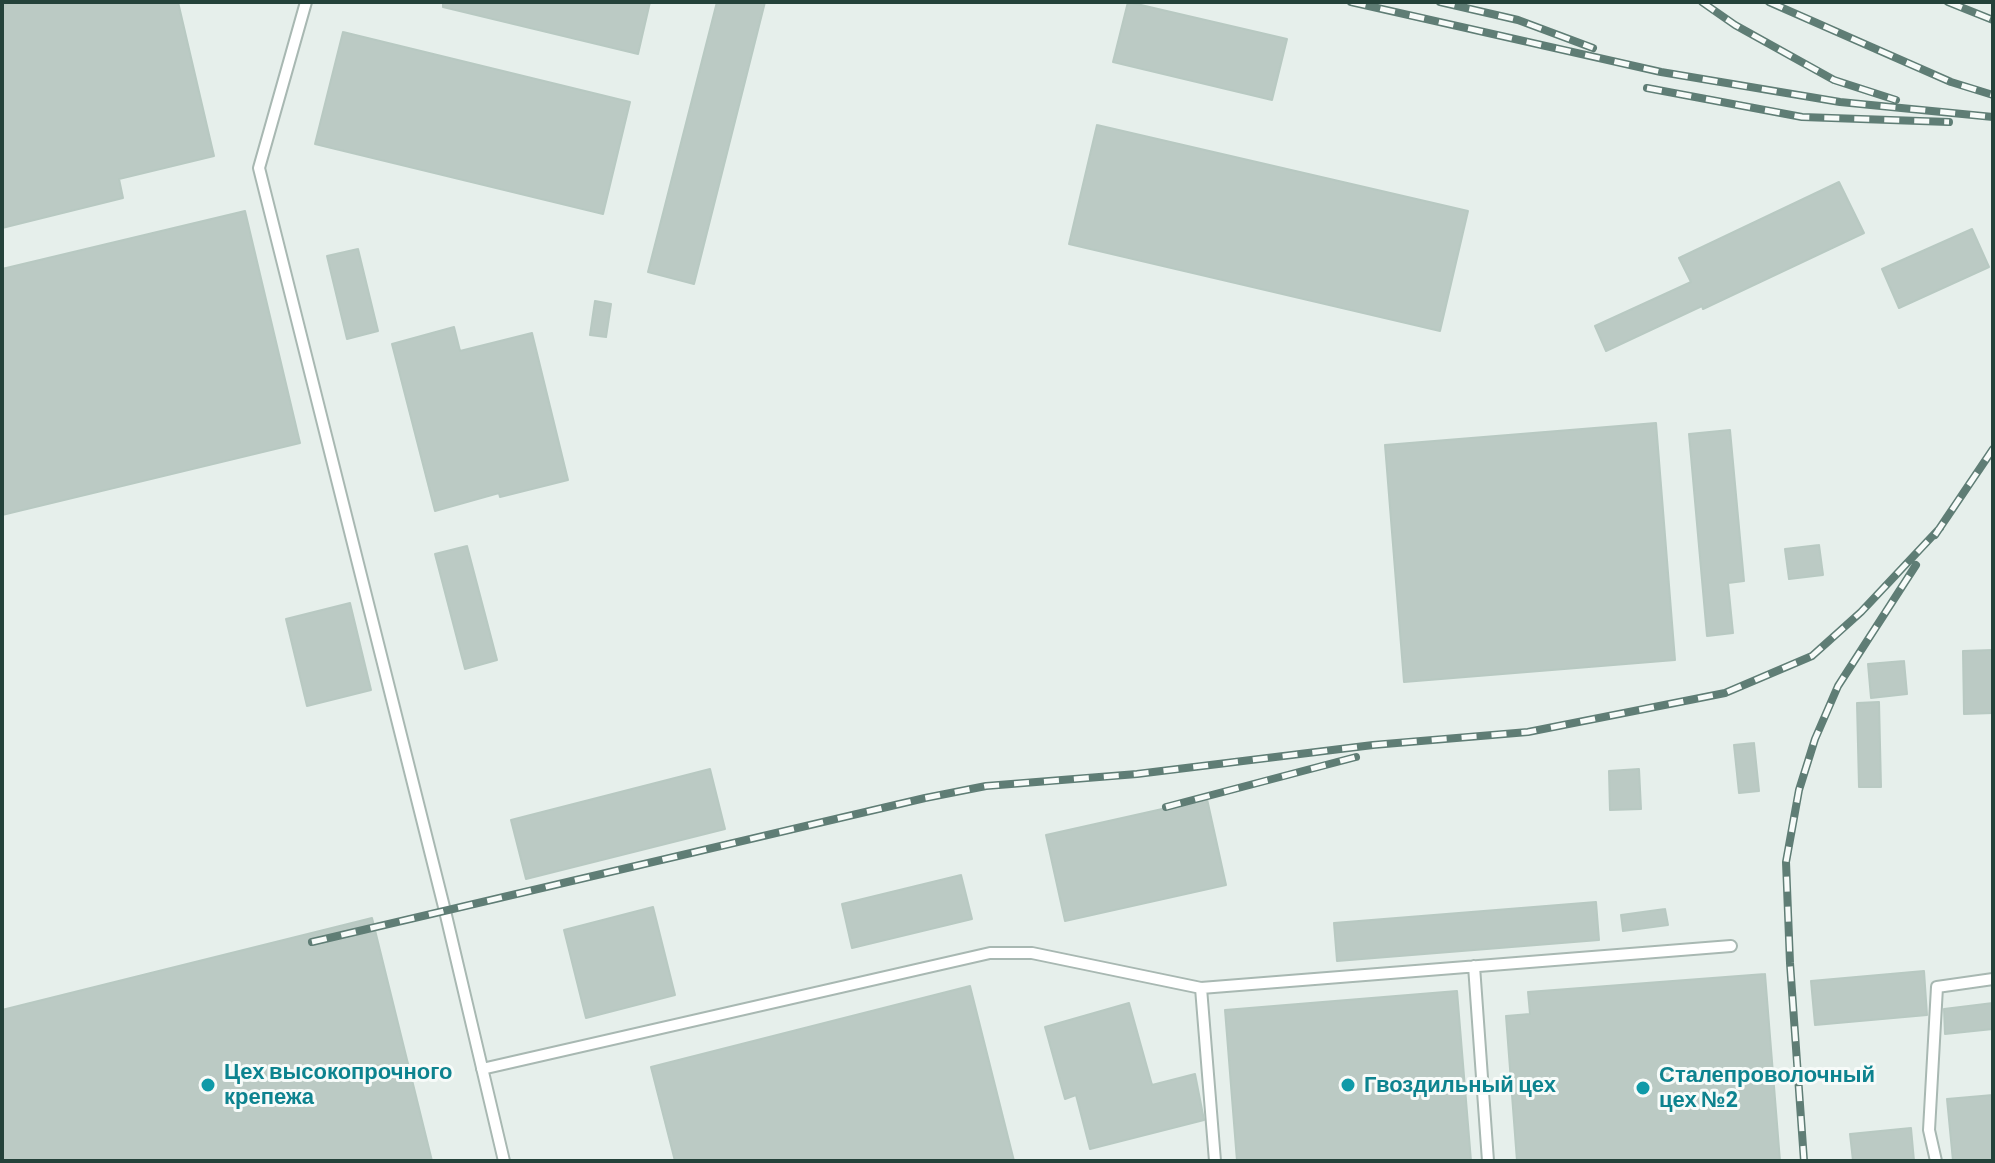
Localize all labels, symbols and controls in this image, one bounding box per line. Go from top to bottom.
place label: Цех высокопрочного крепежа [224,1059,452,1110]
place label: Сталепроволочный цех №2 [1659,1062,1875,1114]
place label: Гвоздильный цех [1364,1072,1556,1098]
marker: Цех высокопрочного крепежа [199,1076,217,1094]
marker: Гвоздильный цех [1339,1076,1357,1094]
marker: Сталепроволочный цех №2 [1634,1079,1652,1097]

